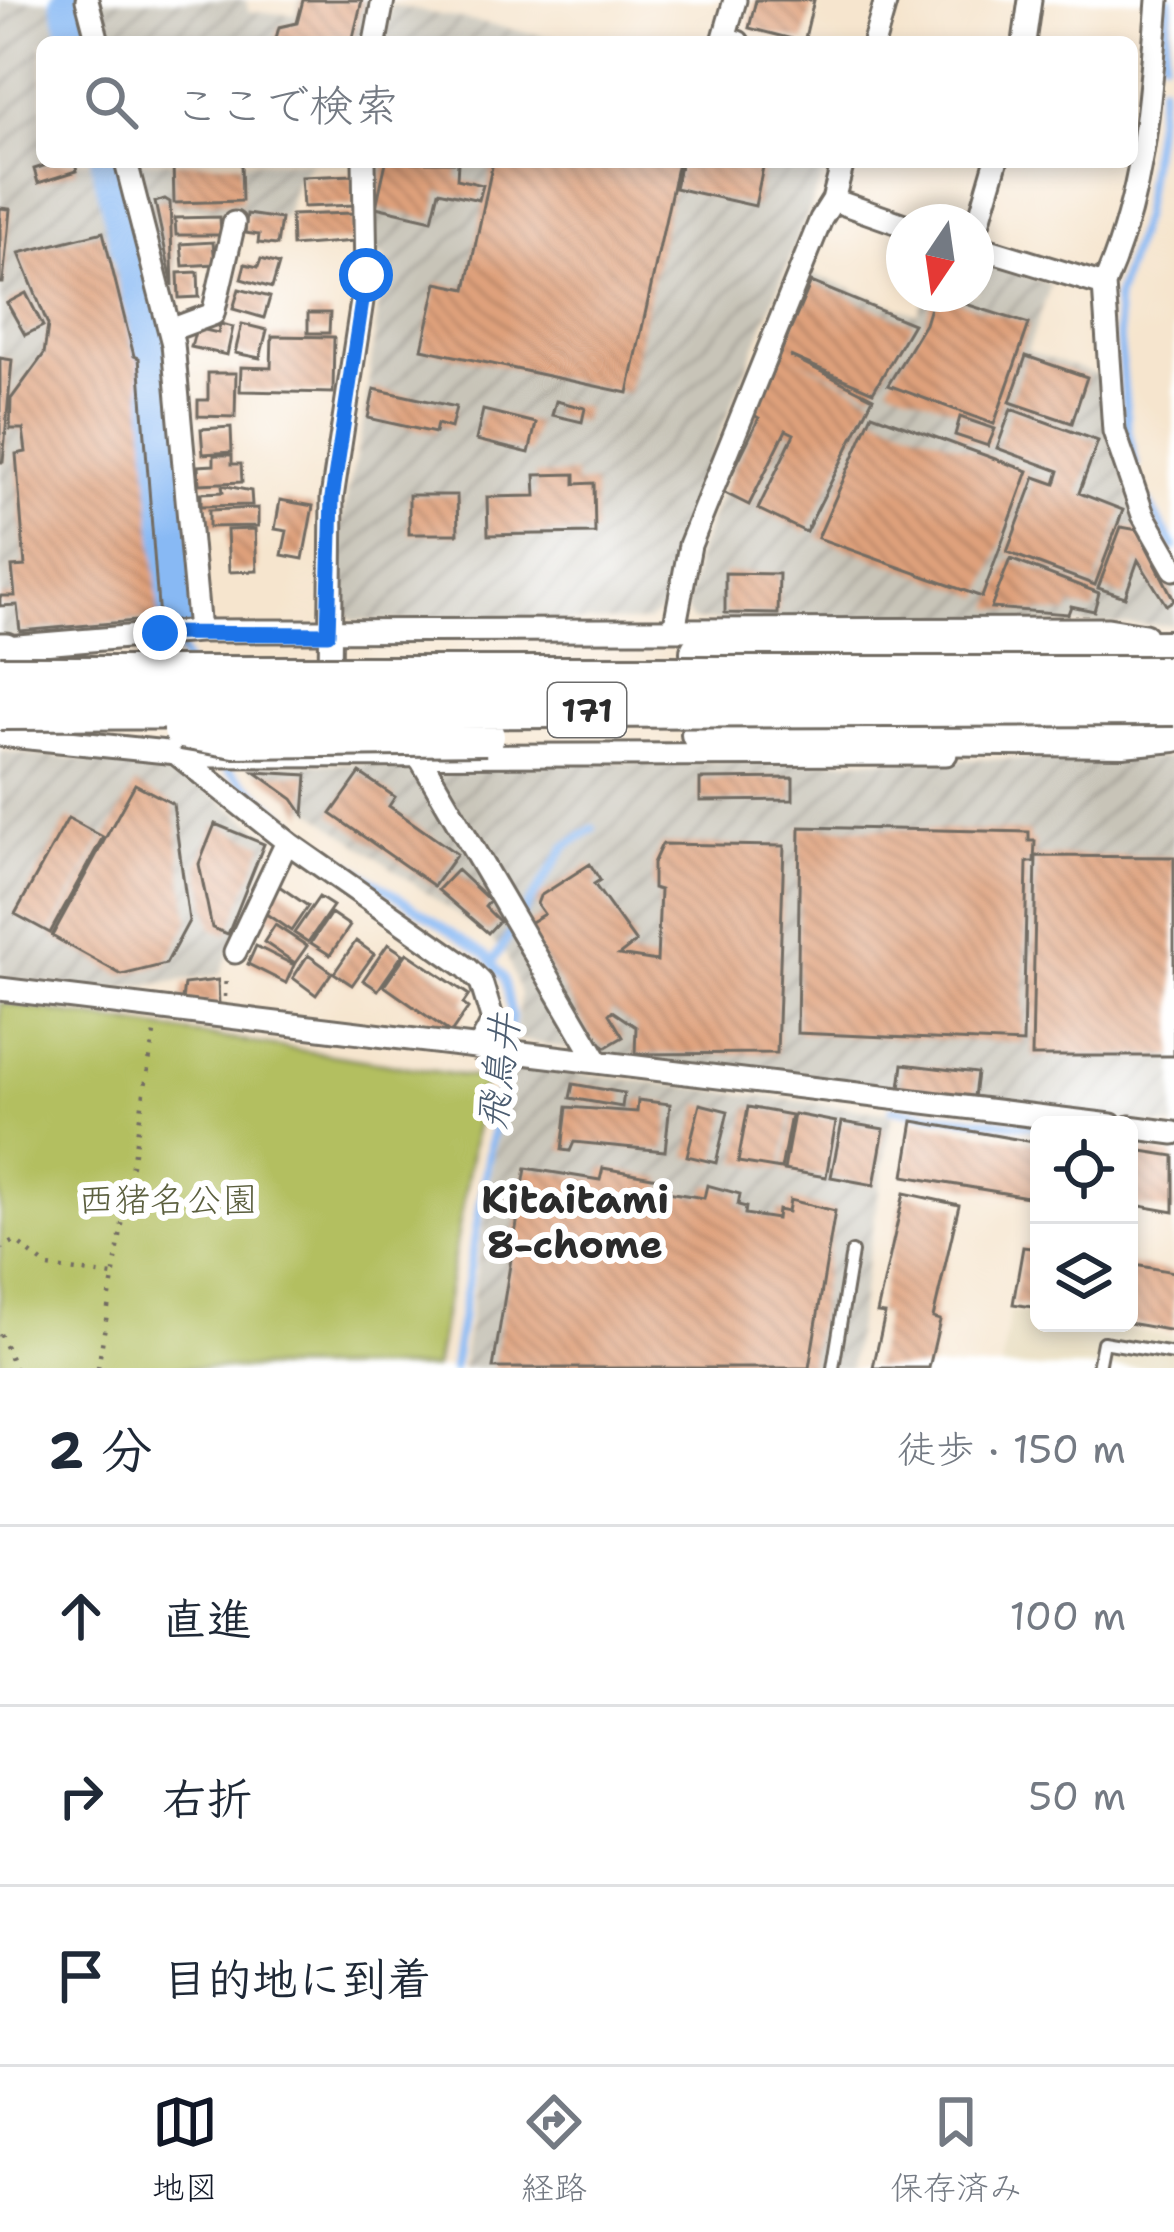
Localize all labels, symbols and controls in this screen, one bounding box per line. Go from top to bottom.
search box [36,36,1138,168]
icon: search [78,69,144,135]
text: ここで検索 [174,75,399,135]
north arrow [886,204,994,312]
route start [339,248,393,302]
route end [133,606,187,660]
road number: 171 [548,683,626,737]
water label: 飛鳥井 [465,1009,531,1133]
map controls [1030,1116,1138,1332]
button: locate [1030,1116,1138,1224]
district label: Kitaitami 8-chome [481,1173,669,1270]
park label: 西猪名公園 [78,1175,258,1224]
button: layers [1030,1224,1138,1332]
text: 2 分 [48,1416,152,1484]
text: 徒歩 · 150 m [897,1423,1126,1475]
icon: ahead [48,1583,114,1649]
text: 直進 [162,1589,252,1649]
text: 100 m [1010,1590,1126,1642]
icon: right [48,1763,114,1829]
text: 右折 [162,1769,252,1829]
text: 50 m [1028,1770,1126,1822]
icon: arrive [48,1943,114,2009]
text: 目的地に到着 [162,1949,432,2009]
tab: 地図 [152,2089,218,2210]
tab: 経路 [521,2089,587,2210]
tab: 保存済み [890,2089,1022,2210]

